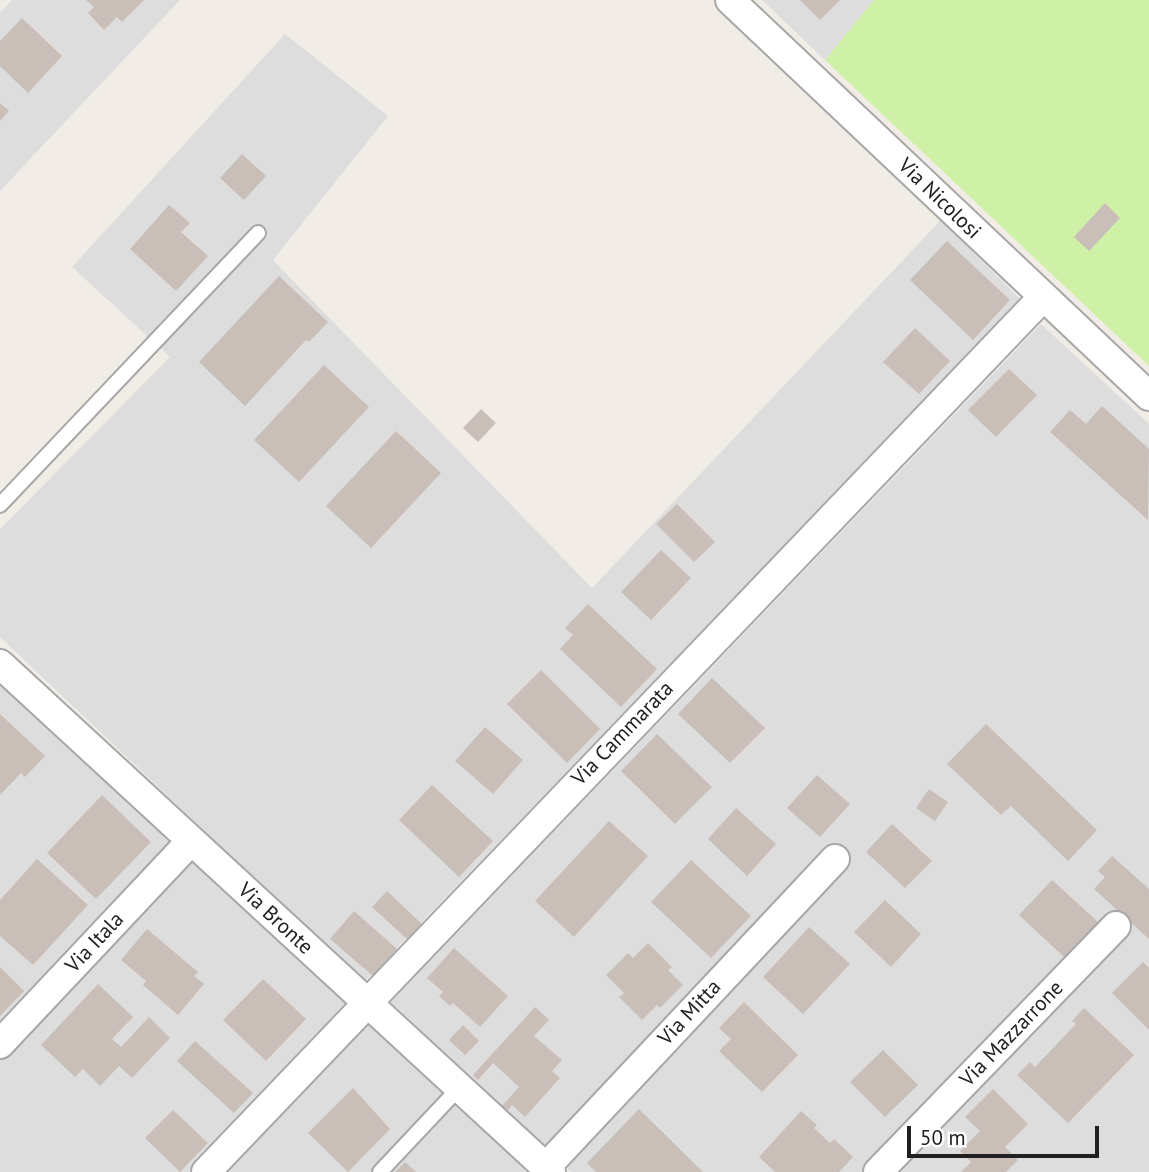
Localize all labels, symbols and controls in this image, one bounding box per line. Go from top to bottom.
street label: Via Nicolosi [892,153,986,245]
street label: Via Cammarata [567,677,679,791]
street label: Via Bronte [232,878,318,960]
street label: Via Itala [61,907,129,979]
street label: Via Mitta [653,975,727,1051]
street label: Via Mazzarrone [955,976,1069,1092]
scale bar [911,1112,1104,1156]
text: 50 m [920,1124,966,1151]

